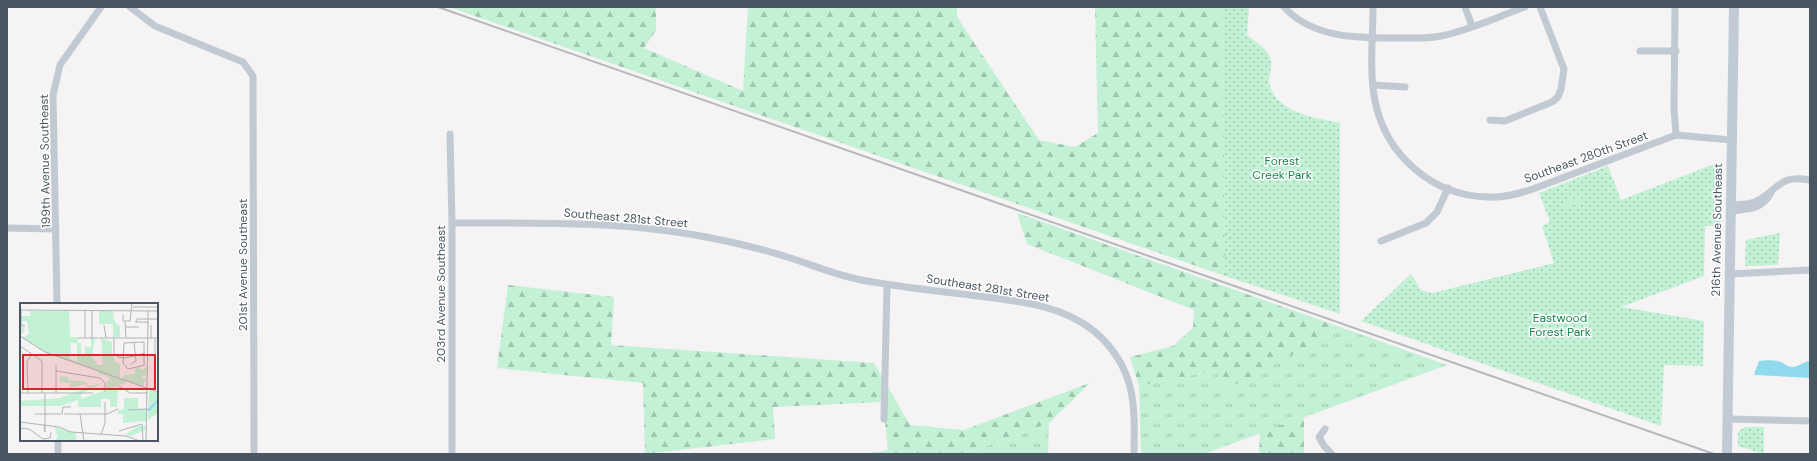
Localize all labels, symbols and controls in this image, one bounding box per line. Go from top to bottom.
street label: 199th Avenue Southeast [36,94,54,228]
street label: Southeast 280th Street [1522,127,1650,187]
park label: Forest Creek Park [1252,153,1312,183]
street label: 216th Avenue Southeast [1708,163,1726,297]
street label: 201st Avenue Southeast [235,198,251,331]
street label: Southeast 281st Street [563,205,689,231]
street label: 203rd Avenue Southeast [433,225,449,363]
street label: Southeast 281st Street [925,270,1051,306]
inset map [20,303,158,441]
park label: Eastwood Forest Park [1529,310,1591,340]

